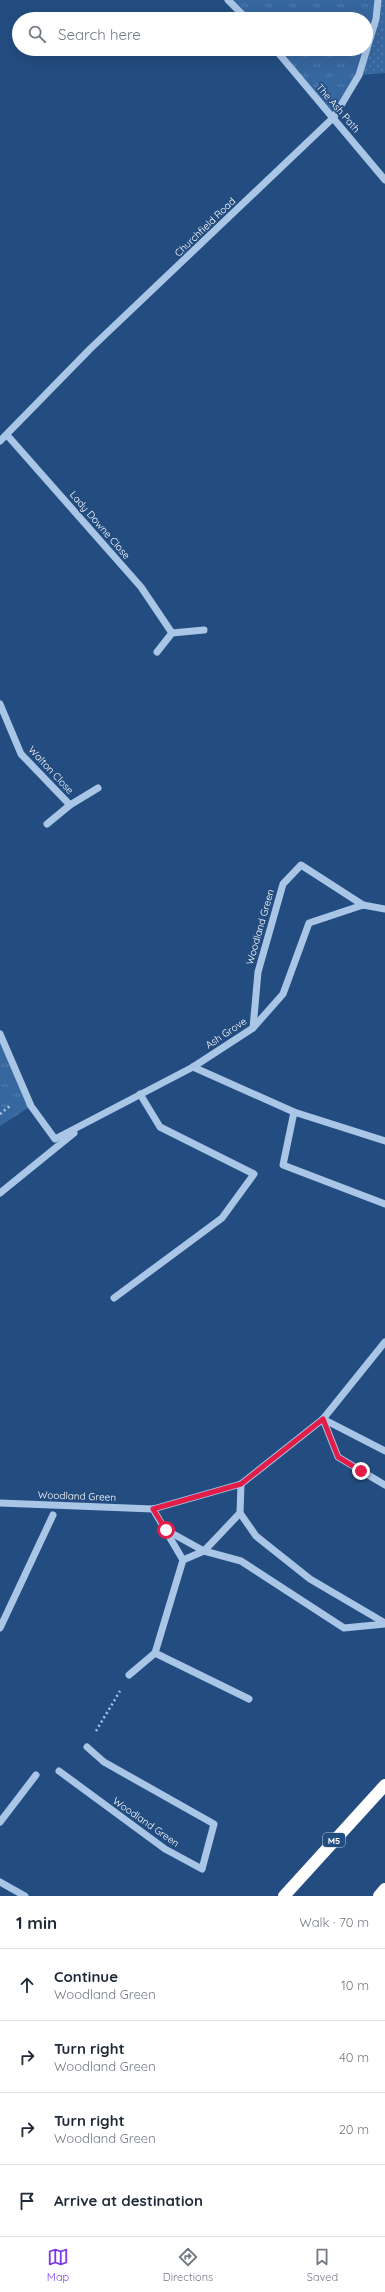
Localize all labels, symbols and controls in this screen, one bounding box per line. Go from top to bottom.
search box [12,12,373,56]
icon: search [26,23,48,45]
text: Search here [58,25,141,44]
street label: The Ash Path [313,81,363,135]
street label: Churchfield Road [172,195,238,259]
street label: Lady Downe Close [67,488,133,562]
street label: Walton Close [25,743,77,797]
street label: Woodland Green [243,888,277,966]
street label: Ash Grove [203,1014,249,1052]
route end [352,1462,370,1480]
street label: Woodland Green [38,1488,116,1504]
route start [157,1521,175,1539]
street label: Woodland Green [110,1794,182,1850]
road number: M5 [323,1833,345,1847]
text: 1 min [16,1912,57,1933]
text: Walk · 70 m [299,1914,369,1930]
text: Continue [54,1967,118,1986]
icon: ahead [16,1974,38,1996]
text: 10 m [341,1977,369,1993]
text: Woodland Green [54,1986,156,2002]
text: Turn right [54,2039,125,2058]
icon: right [16,2046,38,2068]
text: 40 m [339,2049,369,2065]
text: Woodland Green [54,2058,156,2074]
text: Turn right [54,2111,125,2130]
icon: right [16,2118,38,2140]
text: 20 m [339,2121,369,2137]
text: Woodland Green [54,2130,156,2146]
icon: arrive [16,2190,38,2212]
text: Arrive at destination [54,2191,203,2210]
tab: Map [47,2246,69,2284]
tab: Directions [163,2246,213,2284]
tab: Saved [307,2246,338,2284]

